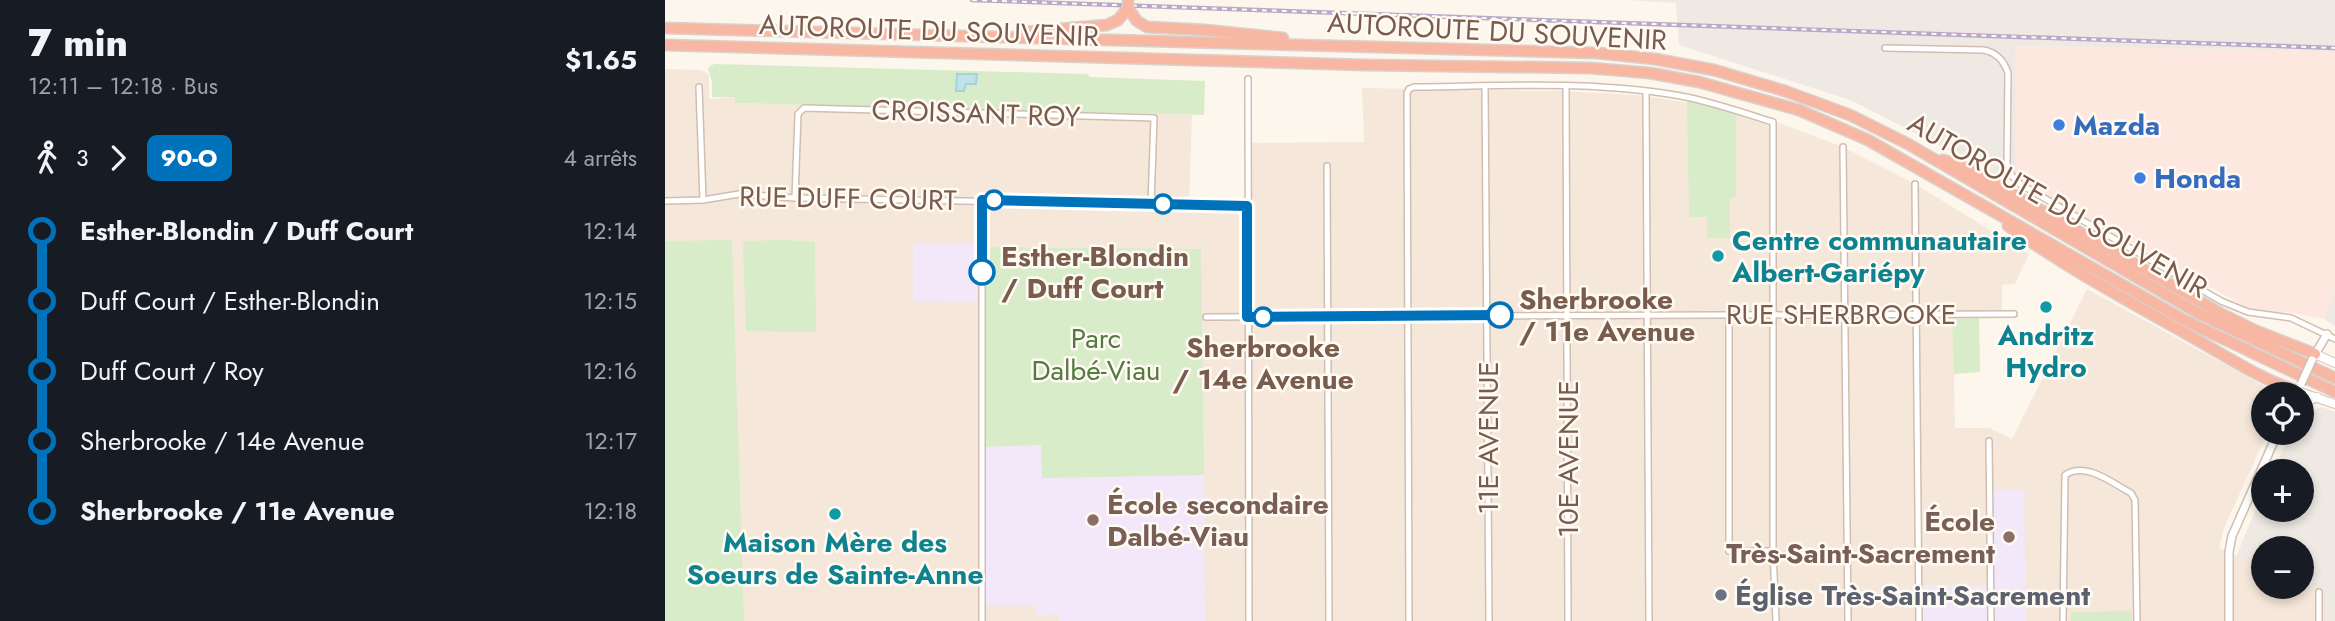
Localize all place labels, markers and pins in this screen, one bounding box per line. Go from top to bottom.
place label: Mazda [2073,105,2160,146]
marker: Mazda [2051,117,2067,133]
place label: Honda [2154,158,2241,199]
marker: Honda [2132,170,2148,186]
unlabelled marker [984,190,1004,210]
unlabelled marker [1153,194,1173,214]
place label: Centre communautaire Albert-Gariépy [1731,220,2027,293]
place label: Esther-Blondin / Duff Court [1001,236,1189,309]
marker: Centre communautaire Albert-Gariépy [1710,248,1726,264]
marker: Esther-Blondin / Duff Court [969,259,995,285]
place label: Sherbrooke / 11e Avenue [1519,279,1695,352]
marker: Andritz Hydro [2038,299,2054,315]
marker: Sherbrooke / 11e Avenue [1487,302,1513,328]
marker: Sherbrooke / 14e Avenue [1253,307,1273,327]
place label: Andritz Hydro [1997,315,2095,388]
place label: Sherbrooke / 14e Avenue [1172,327,1354,400]
place label: École secondaire Dalbé-Viau [1107,484,1329,557]
place label: École Très-Saint-Sacrement [1726,501,1995,574]
marker: Maison Mère des Soeurs de Sainte-Anne [827,506,843,522]
marker: École secondaire Dalbé-Viau [1085,512,1101,528]
place label: Maison Mère des Soeurs de Sainte-Anne [687,522,983,595]
marker: École Très-Saint-Sacrement [2001,529,2017,545]
place label: Église Très-Saint-Sacrement [1735,575,2090,616]
marker: Église Très-Saint-Sacrement [1713,587,1729,603]

